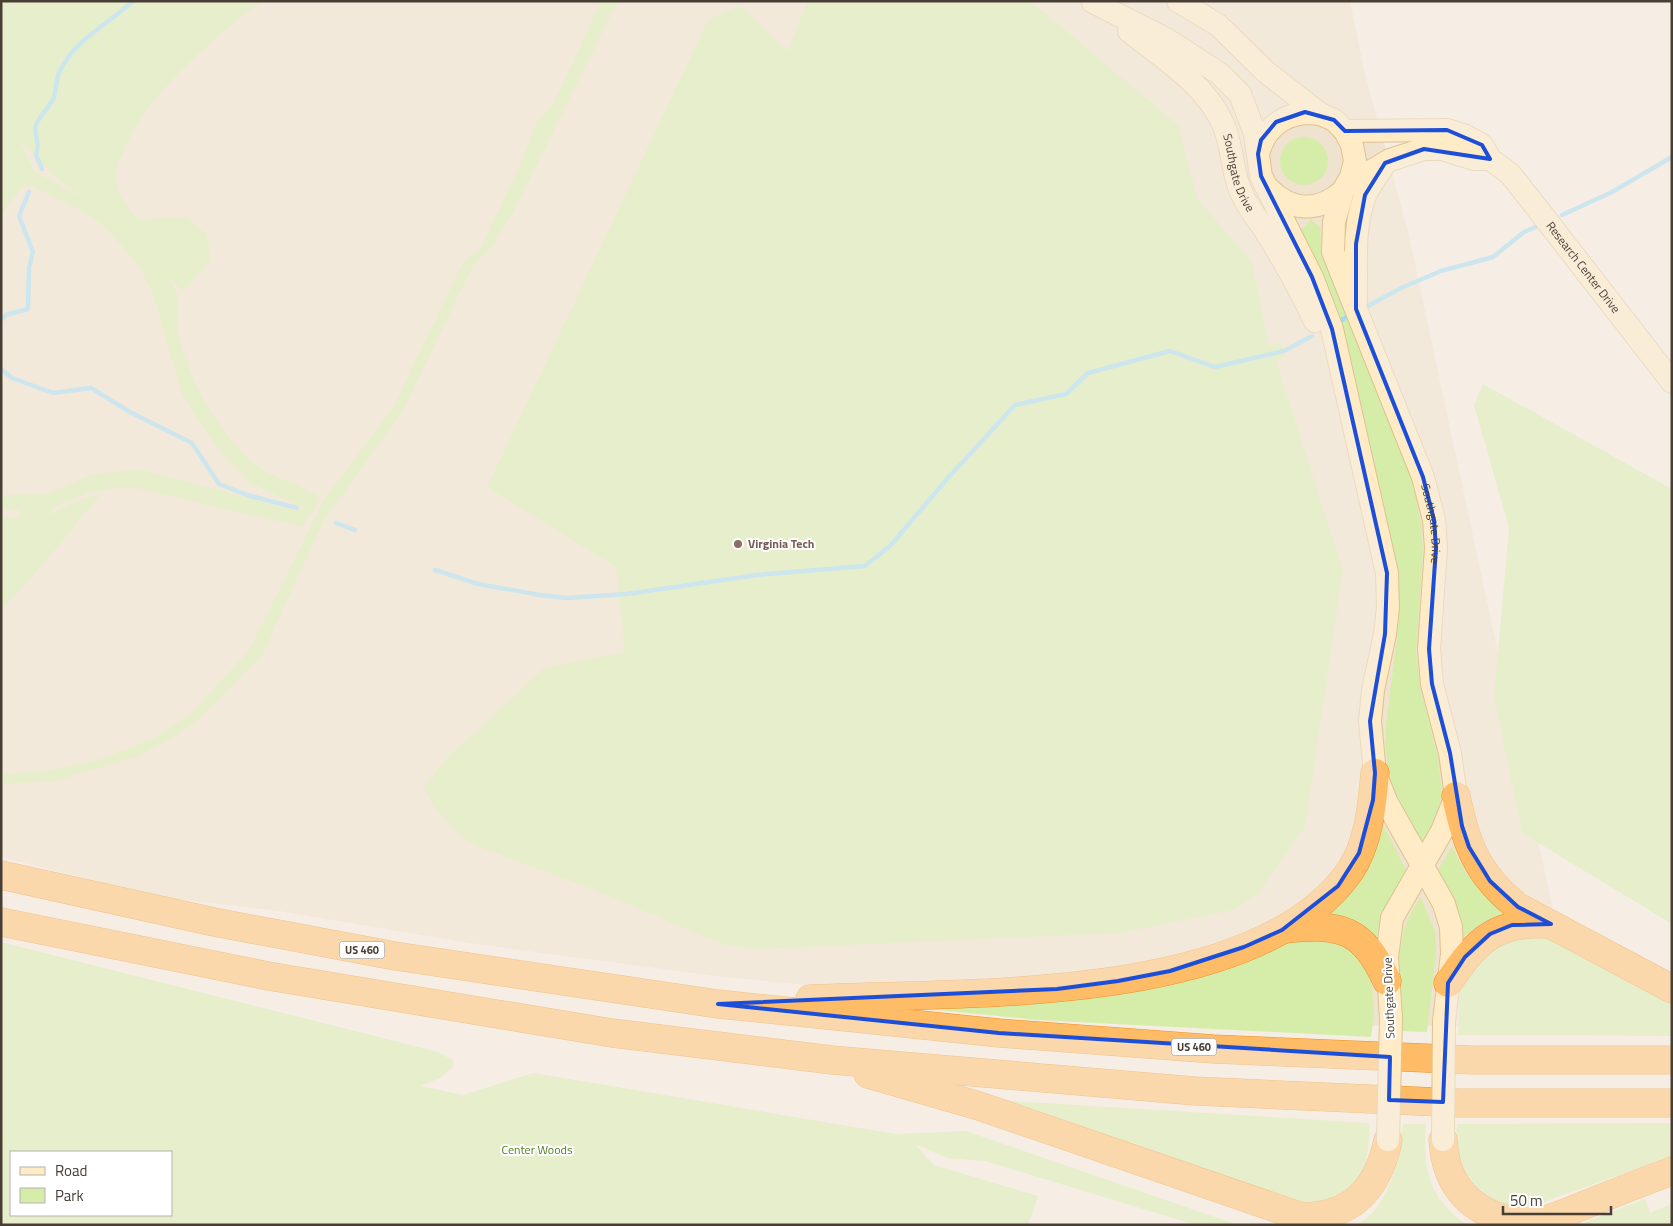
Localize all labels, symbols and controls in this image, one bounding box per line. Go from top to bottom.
street label: Southgate Drive [1218,131,1260,216]
street label: Research Center Drive [1542,217,1625,317]
street label: Southgate Drive [1416,481,1446,565]
place label: Virginia Tech [748,534,814,553]
marker: Virginia Tech [732,538,744,550]
road number: US 460 [340,942,384,958]
street label: Southgate Drive [1378,957,1399,1039]
road number: US 460 [1172,1038,1216,1056]
park label: Center Woods [502,1140,573,1159]
legend [10,1151,172,1216]
text: Road [55,1159,87,1182]
text: Park [55,1184,84,1207]
scale bar [1503,1184,1610,1216]
text: 50 m [1510,1189,1543,1212]

